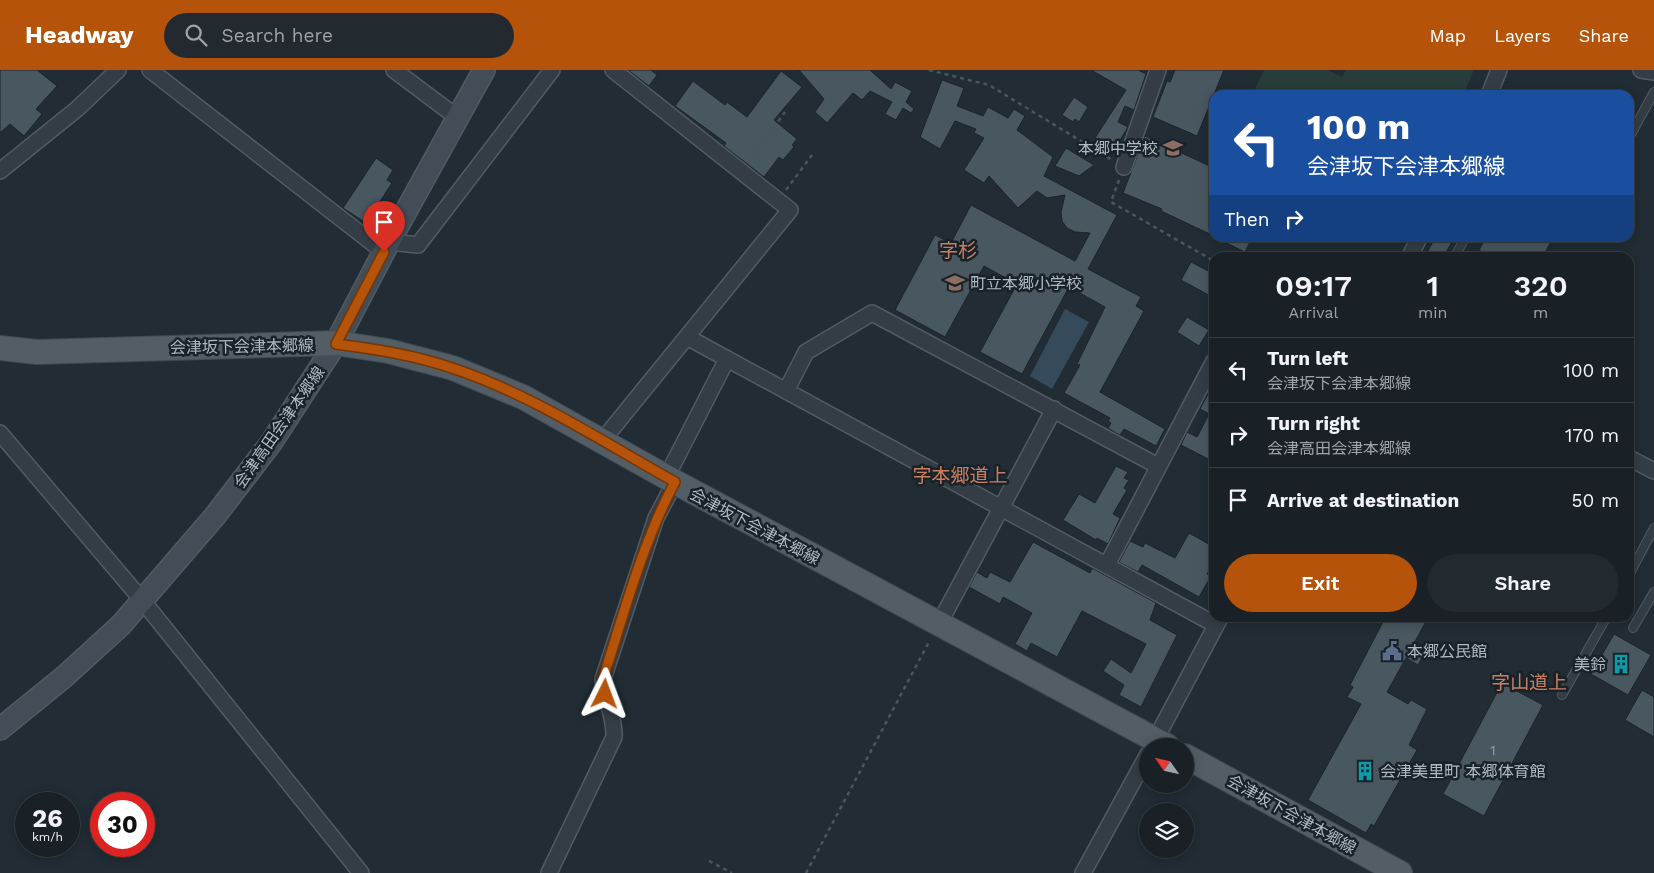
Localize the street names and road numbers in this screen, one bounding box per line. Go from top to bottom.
street label: 会津坂下会津本郷線 [170,336,314,357]
street label: 会津高田会津本郷線 [230,363,328,492]
street label: 会津坂下会津本郷線 [687,484,823,569]
street label: 会津坂下会津本郷線 [1224,771,1359,858]

